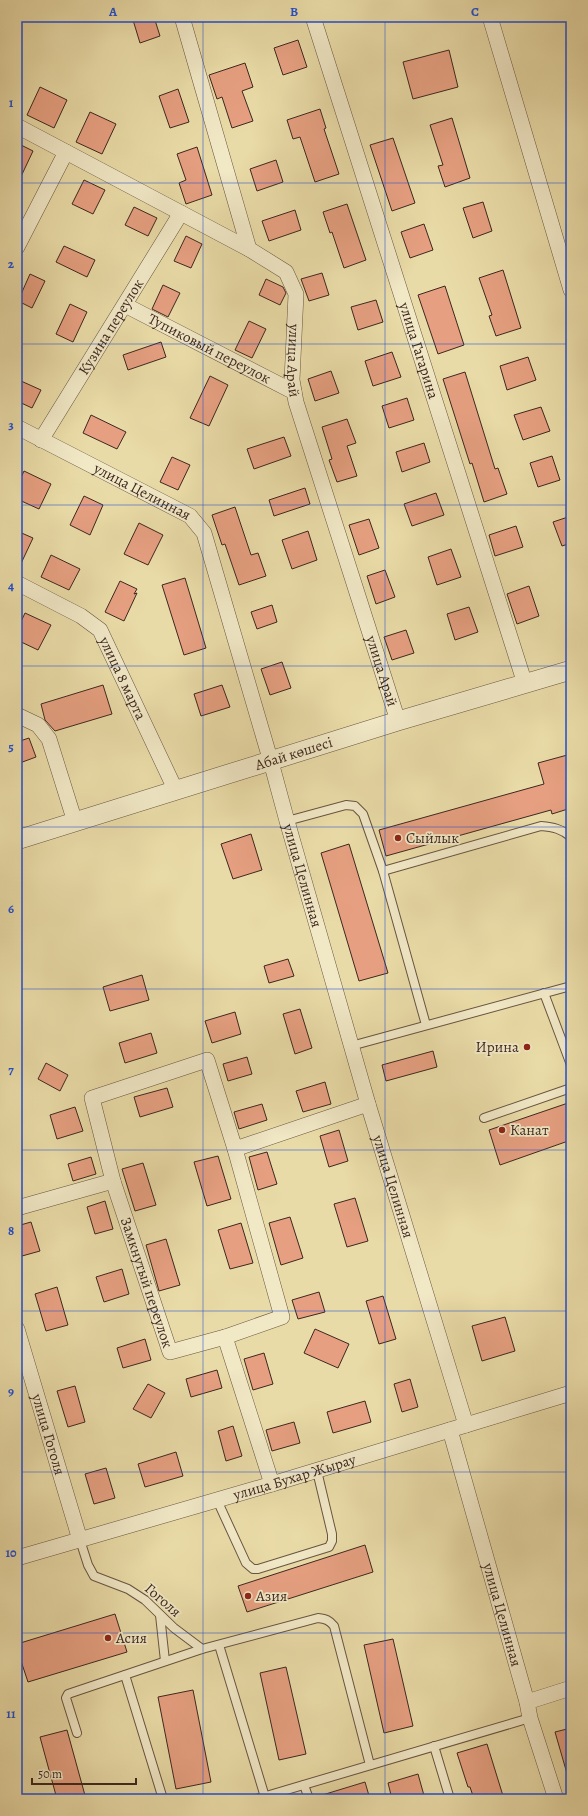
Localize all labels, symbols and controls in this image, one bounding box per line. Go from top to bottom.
text: A [108,3,118,20]
text: B [290,3,298,20]
text: C [471,3,479,20]
text: 1 [9,94,14,111]
text: 2 [8,255,15,272]
street label: Кузина переулок [74,275,148,379]
street label: улица Гагарина [394,299,444,401]
street label: Тупиковый переулок [145,309,274,388]
street label: улица Арай [282,323,305,399]
text: 3 [8,416,14,433]
street label: улица Целинная [89,458,194,525]
text: 4 [8,577,14,594]
street label: улица 8 марта [94,632,151,723]
street label: улица Арай [361,632,403,709]
street label: Абай көшесі [252,732,335,775]
text: 5 [8,738,14,755]
street label: улица Целинная [278,820,327,930]
place label: Сыйлык [406,828,459,848]
marker: Сыйлык [393,833,403,843]
text: 6 [8,900,14,917]
place label: Ирина [475,1037,519,1057]
marker: Ирина [522,1042,532,1052]
text: 7 [8,1061,14,1078]
place label: Канат [510,1120,549,1140]
marker: Канат [497,1125,507,1135]
street label: улица Целинная [368,1132,418,1241]
street label: Замкнутый переулок [116,1215,178,1351]
text: 8 [8,1222,14,1239]
text: 9 [8,1383,14,1400]
street label: улица Гоголя [27,1390,70,1477]
street label: улица Бухар Жырау [230,1449,358,1505]
text: 10 [5,1544,17,1561]
street label: улица Целинная [478,1560,526,1669]
street label: Гоголя [140,1579,186,1621]
place label: Азия [255,1586,287,1606]
marker: Азия [243,1591,253,1601]
place label: Асия [115,1628,147,1648]
marker: Асия [103,1633,113,1643]
text: 11 [6,1705,16,1722]
scale bar [32,1760,136,1786]
text: 50 m [38,1766,62,1782]

